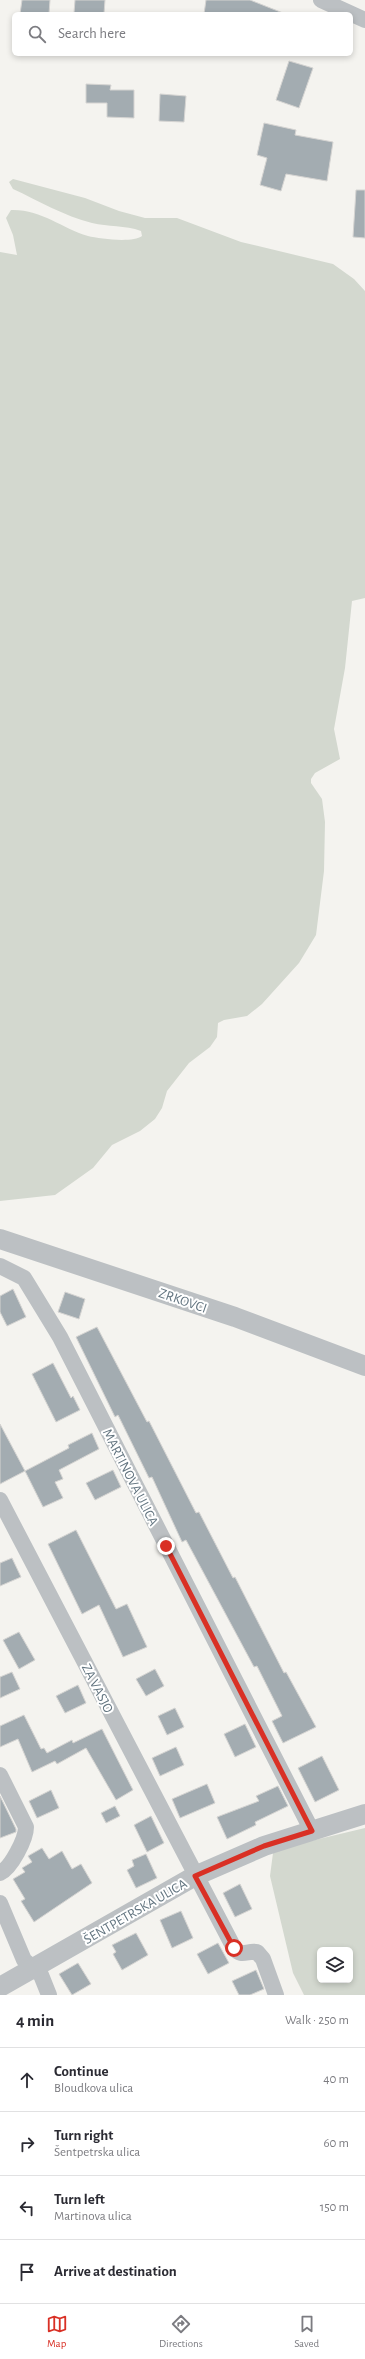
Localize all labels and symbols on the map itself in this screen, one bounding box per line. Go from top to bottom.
street label: ZRKOVCI [157,1286,209,1316]
street label: MARTINOVA ULICA [100,1427,161,1528]
route end [157,1537,175,1555]
street label: ZA VASJO [79,1662,115,1715]
street label: ŠENTPETRSKA ULICA [81,1875,189,1947]
route start [225,1939,243,1957]

